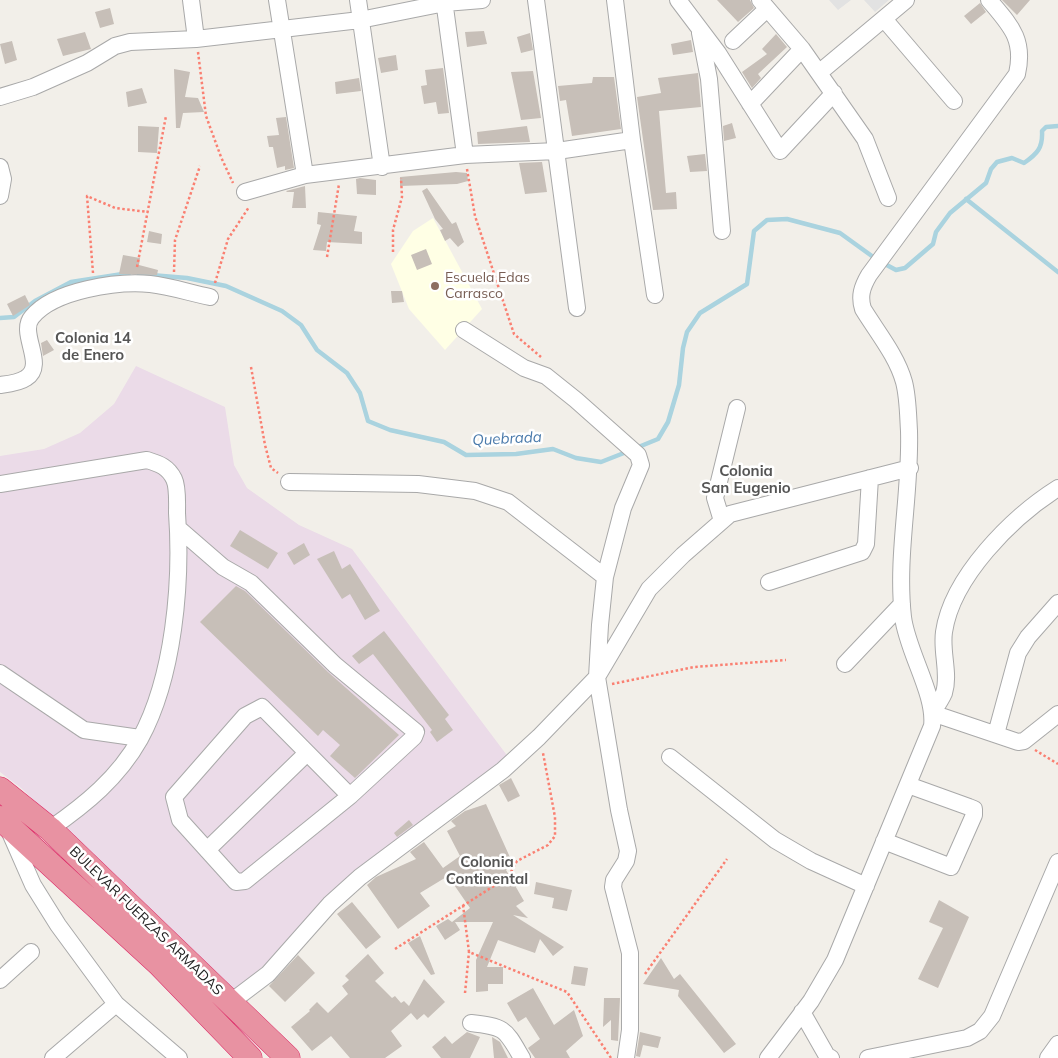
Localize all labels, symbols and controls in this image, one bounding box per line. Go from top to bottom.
place label: Escuela Edas Carrasco [445,270,530,302]
marker: Escuela Edas Carrasco [429,280,441,292]
district label: Colonia 14 de Enero [55,329,131,364]
water label: Quebrada [472,428,542,450]
district label: Colonia San Eugenio [701,462,791,497]
street label: BULEVAR FUERZAS ARMADAS [66,843,226,999]
district label: Colonia Continental [446,853,528,888]

